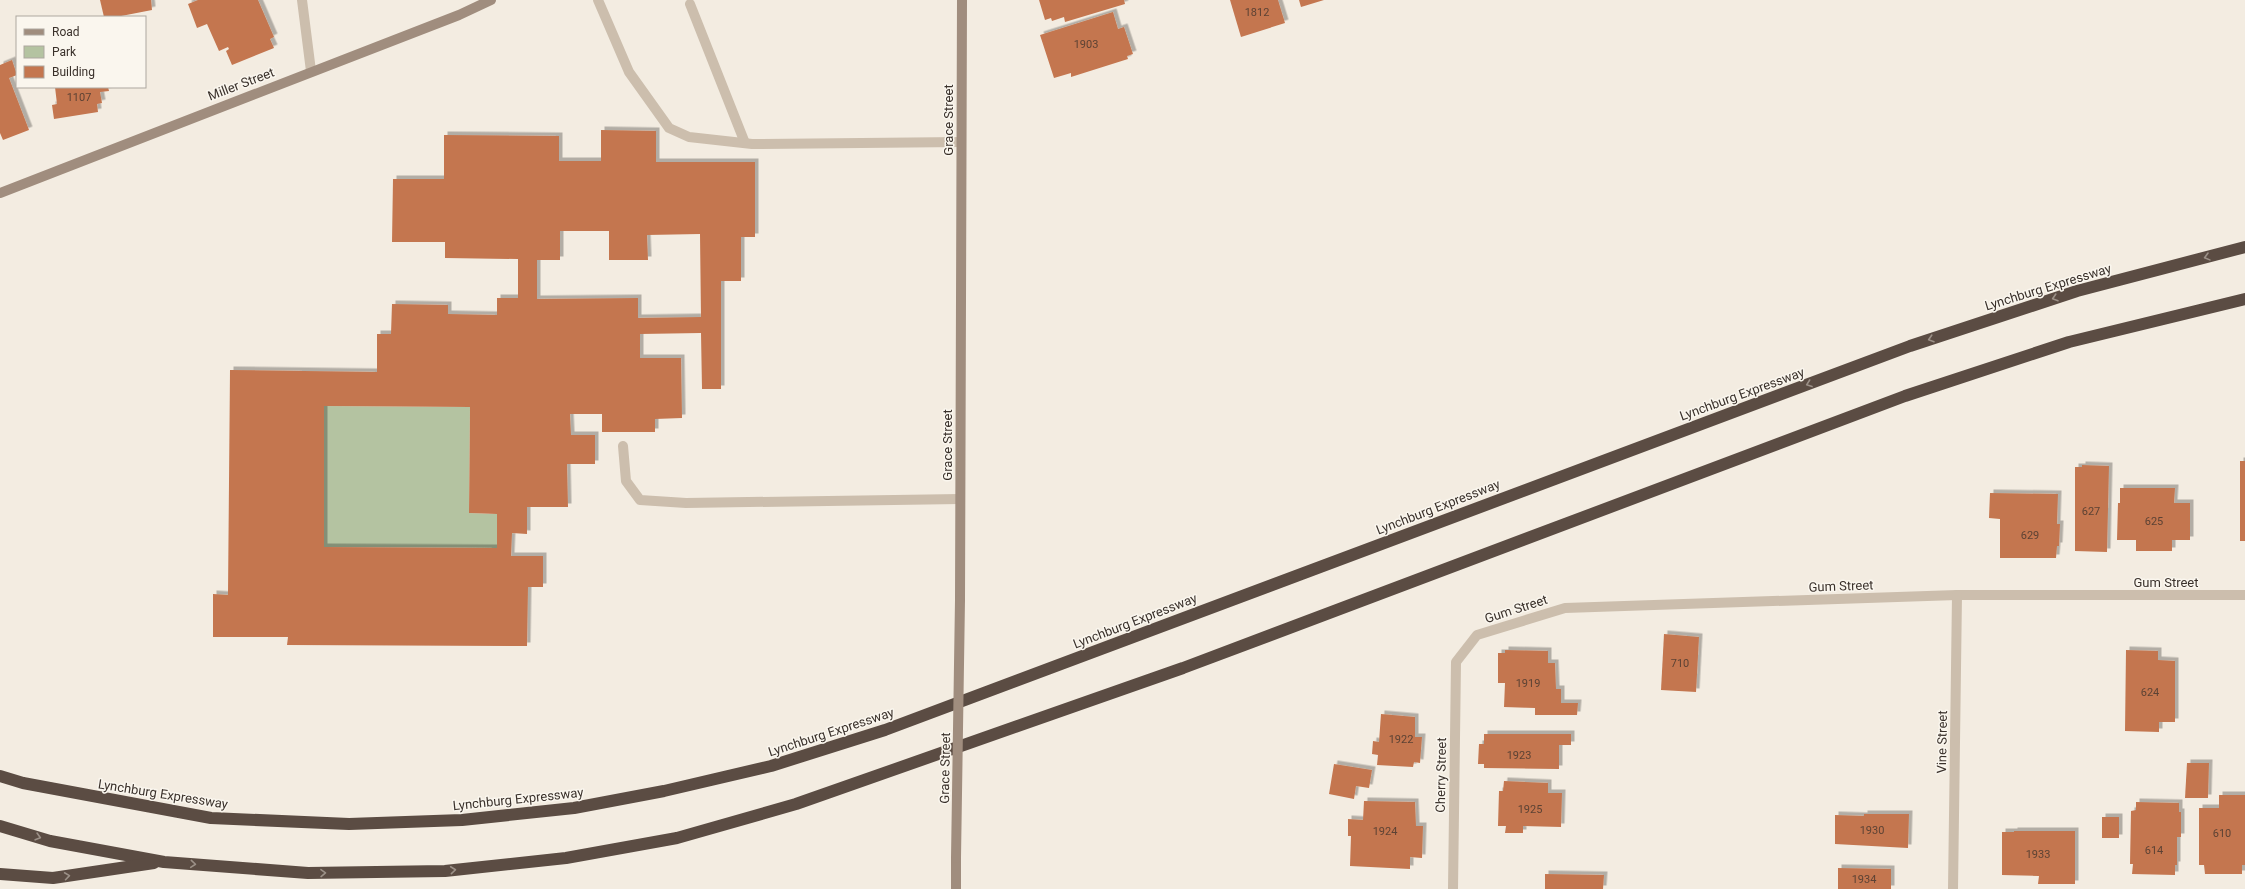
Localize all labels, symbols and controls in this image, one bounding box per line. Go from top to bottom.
house number: 1812 [1245,6,1269,19]
legend [16,16,146,88]
text: Road [52,25,80,39]
house number: 1903 [1074,38,1098,51]
text: Park [52,45,77,59]
text: Building [52,65,95,79]
street label: Miller Street [206,65,276,103]
street label: Grace Street [941,84,956,156]
house number: 1107 [67,91,91,104]
one-way arrow [2204,252,2211,261]
street label: Lynchburg Expressway [1983,261,2113,313]
one-way arrow [2051,293,2058,302]
one-way arrow [1928,334,1935,343]
street label: Lynchburg Expressway [1678,364,1806,424]
one-way arrow [1806,379,1813,387]
street label: Grace Street [940,409,955,481]
street label: Lynchburg Expressway [1374,476,1502,538]
house number: 627 [2082,505,2100,518]
house number: 625 [2145,515,2163,528]
house number: 629 [2021,529,2039,542]
street label: Gum Street [2134,575,2198,590]
street label: Gum Street [1808,577,1874,595]
street label: Lynchburg Expressway [1071,590,1199,652]
street label: Gum Street [1483,592,1549,626]
house number: 710 [1671,657,1689,670]
house number: 1919 [1516,677,1540,690]
house number: 624 [2141,686,2159,699]
street label: Lynchburg Expressway [766,705,896,759]
street label: Vine Street [1934,710,1950,774]
street label: Grace Street [937,732,953,804]
house number: 1922 [1389,733,1413,746]
street label: Cherry Street [1433,737,1449,813]
house number: 1923 [1507,749,1531,762]
street label: Lynchburg Expressway [97,776,229,812]
street label: Lynchburg Expressway [452,785,584,813]
house number: 1925 [1518,803,1542,816]
house number: 1930 [1860,824,1884,837]
house number: 1924 [1373,825,1397,838]
house number: 610 [2213,827,2231,840]
one-way arrow [34,832,41,841]
house number: 614 [2145,844,2163,857]
house number: 1933 [2026,848,2050,861]
one-way arrow [190,859,196,868]
one-way arrow [450,866,456,875]
one-way arrow [320,869,326,877]
one-way arrow [64,872,70,881]
house number: 1934 [1852,873,1876,886]

